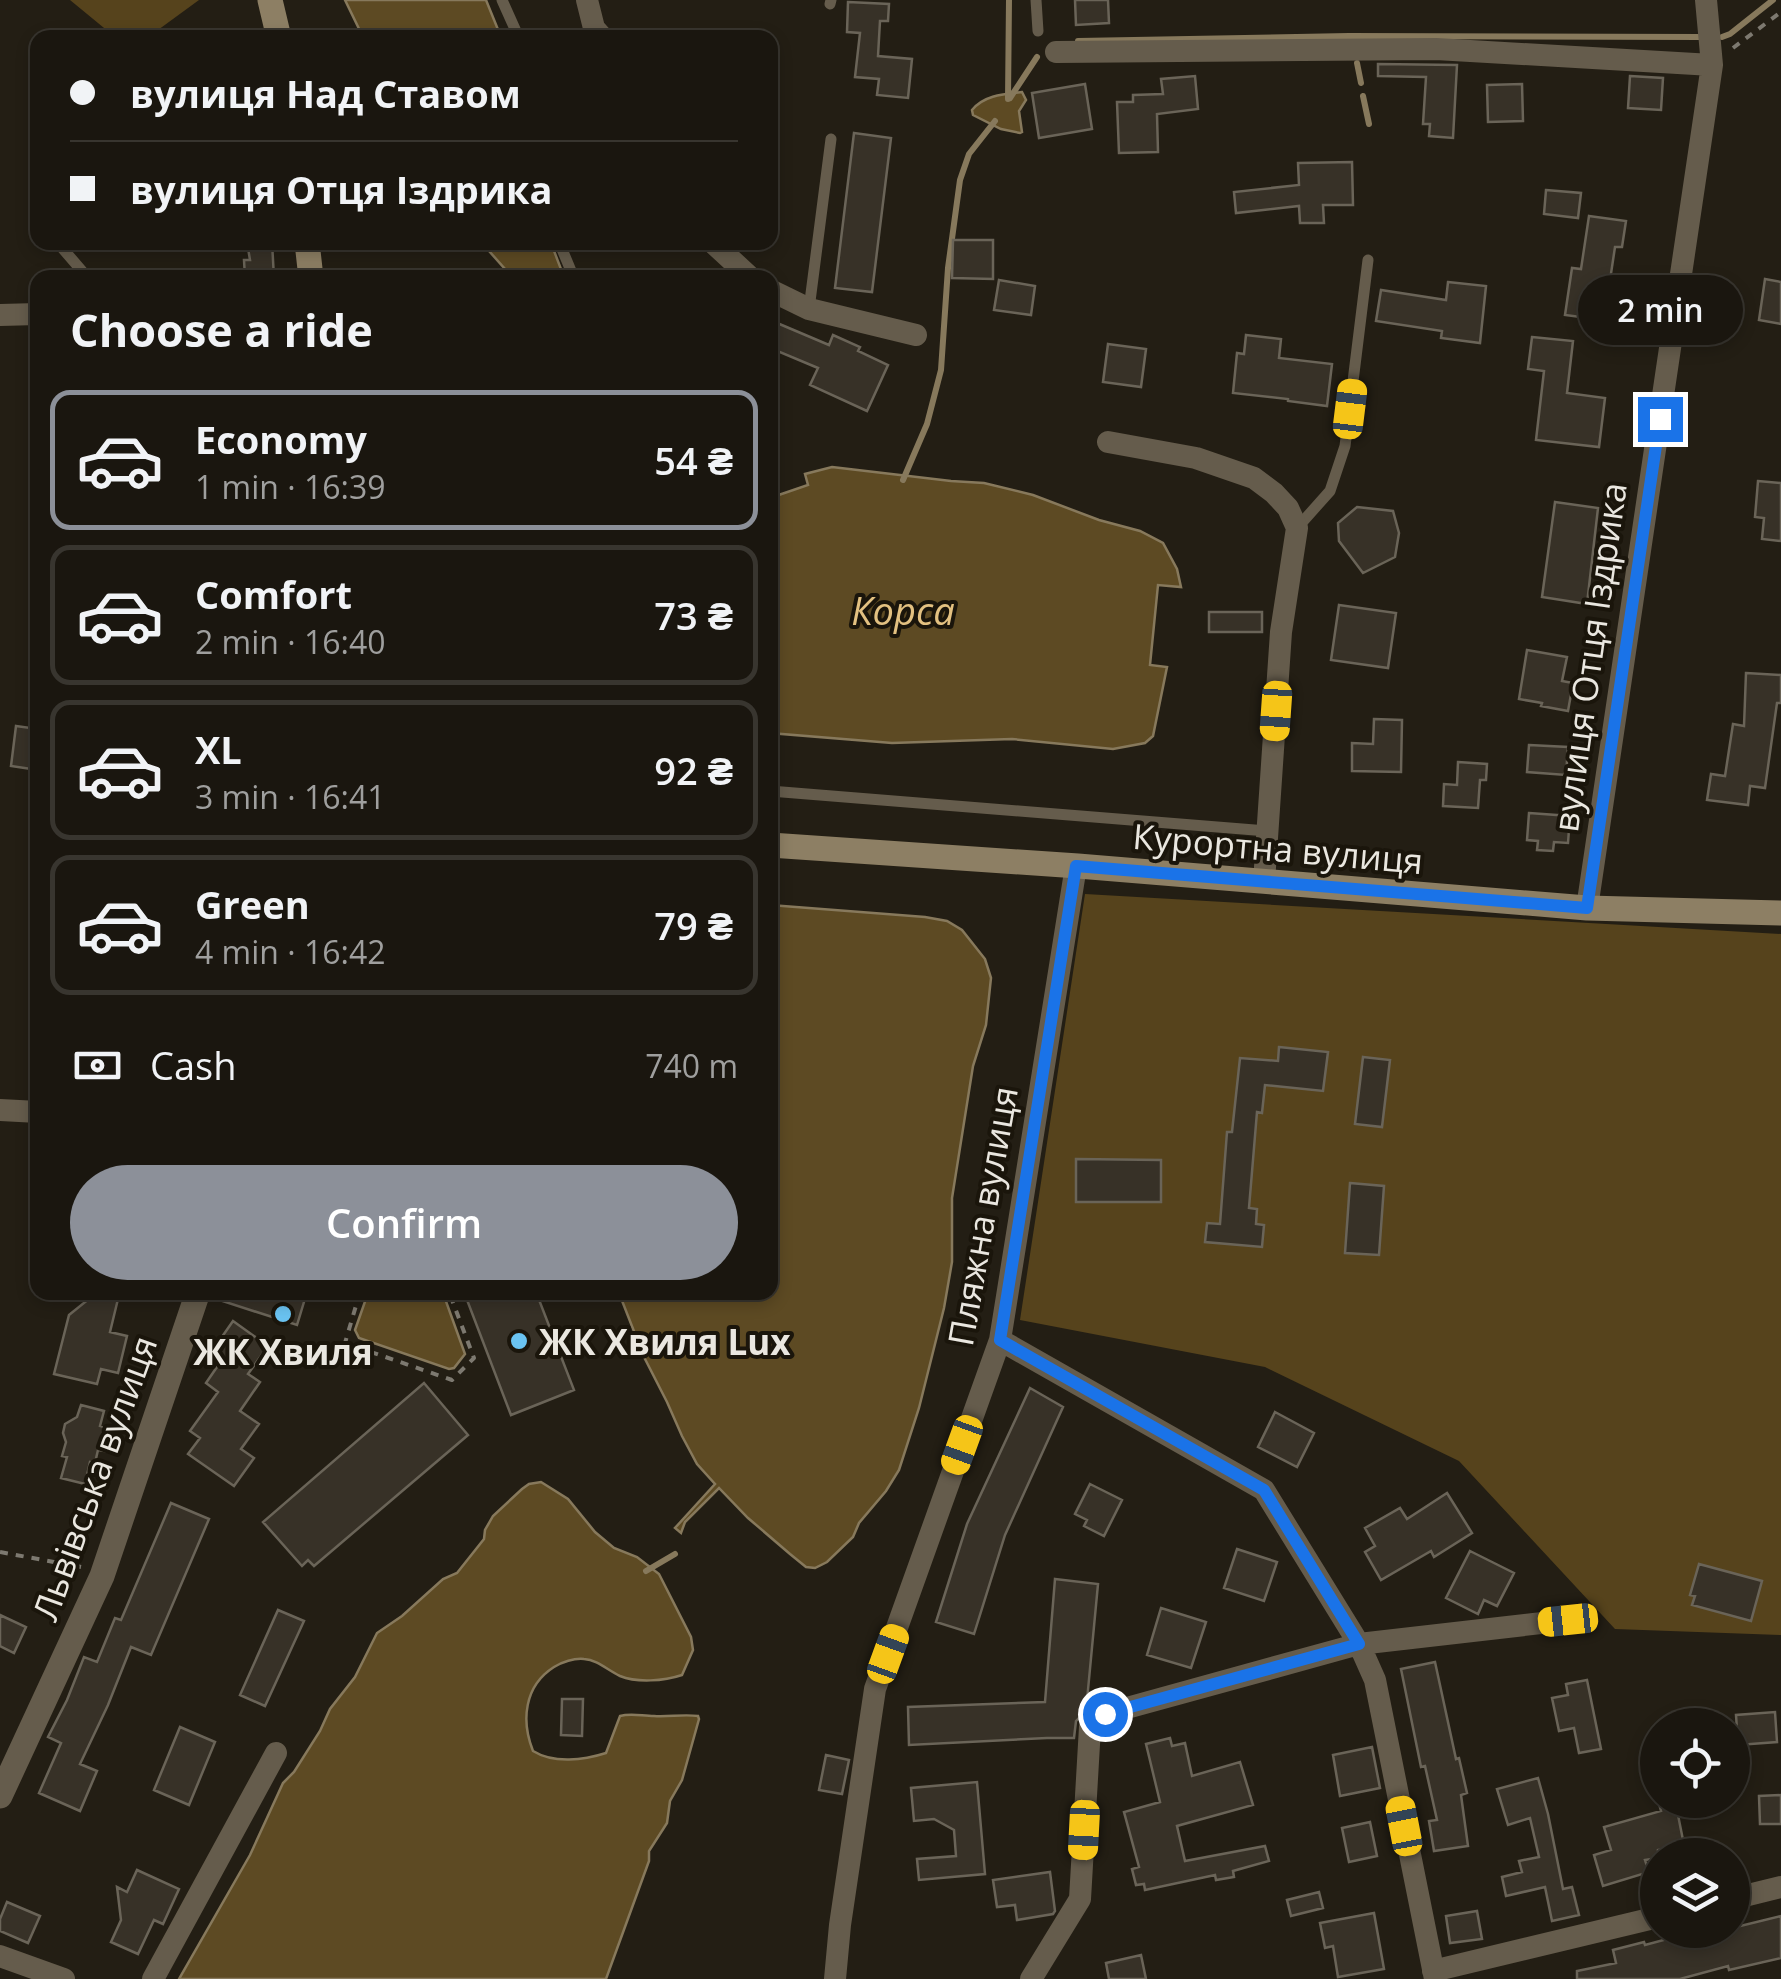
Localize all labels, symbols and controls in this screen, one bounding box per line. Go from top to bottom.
text: вулиця Над Ставом [130,67,521,119]
text: вулиця Отця Іздрика [130,163,553,215]
callout: 2 min [1578,274,1742,344]
text: 2 min [1617,288,1704,331]
text: Choose a ride [70,299,373,360]
car [1331,377,1369,441]
route end [1638,397,1683,442]
text: Economy [195,413,367,465]
icon: car [75,415,165,505]
text: 54 ₴ [654,434,733,486]
text: 1 min · 16:39 [195,465,386,508]
street label: вулиця Отця Іздрика [1541,479,1637,835]
text: Comfort [195,568,352,620]
icon: car [75,570,165,660]
water label: Корса [851,584,955,636]
text: 73 ₴ [654,589,733,641]
text: 2 min · 16:40 [195,620,386,663]
car [1259,680,1293,742]
text: XL [195,723,242,775]
icon: car [75,725,165,815]
text: 92 ₴ [654,744,733,796]
text: 3 min · 16:41 [195,775,386,818]
street label: Курортна вулиця [1131,812,1425,884]
text: Green [195,878,310,930]
icon: car [75,880,165,970]
text: 79 ₴ [654,899,733,951]
text: 4 min · 16:42 [195,930,386,973]
icon: cash [70,1038,125,1093]
text: Cash [150,1039,236,1091]
text: 740 m [645,1044,738,1087]
street label: Пляжна вулиця [936,1083,1028,1349]
button: Confirm [70,1165,738,1280]
marker: ЖК Хвиля [272,1303,294,1325]
place label: ЖК Хвиля Lux [539,1318,791,1365]
place label: ЖК Хвиля [193,1328,373,1375]
street label: Львівська вулиця [21,1329,167,1627]
marker: ЖК Хвиля Lux [508,1330,530,1352]
car [938,1412,986,1478]
car [1537,1602,1599,1638]
car [864,1621,912,1687]
route start [1083,1692,1128,1737]
map controls [1640,1708,1750,1948]
button: locate [1640,1708,1750,1818]
car [1384,1794,1424,1858]
car [1067,1799,1101,1861]
button: layers [1640,1838,1750,1948]

